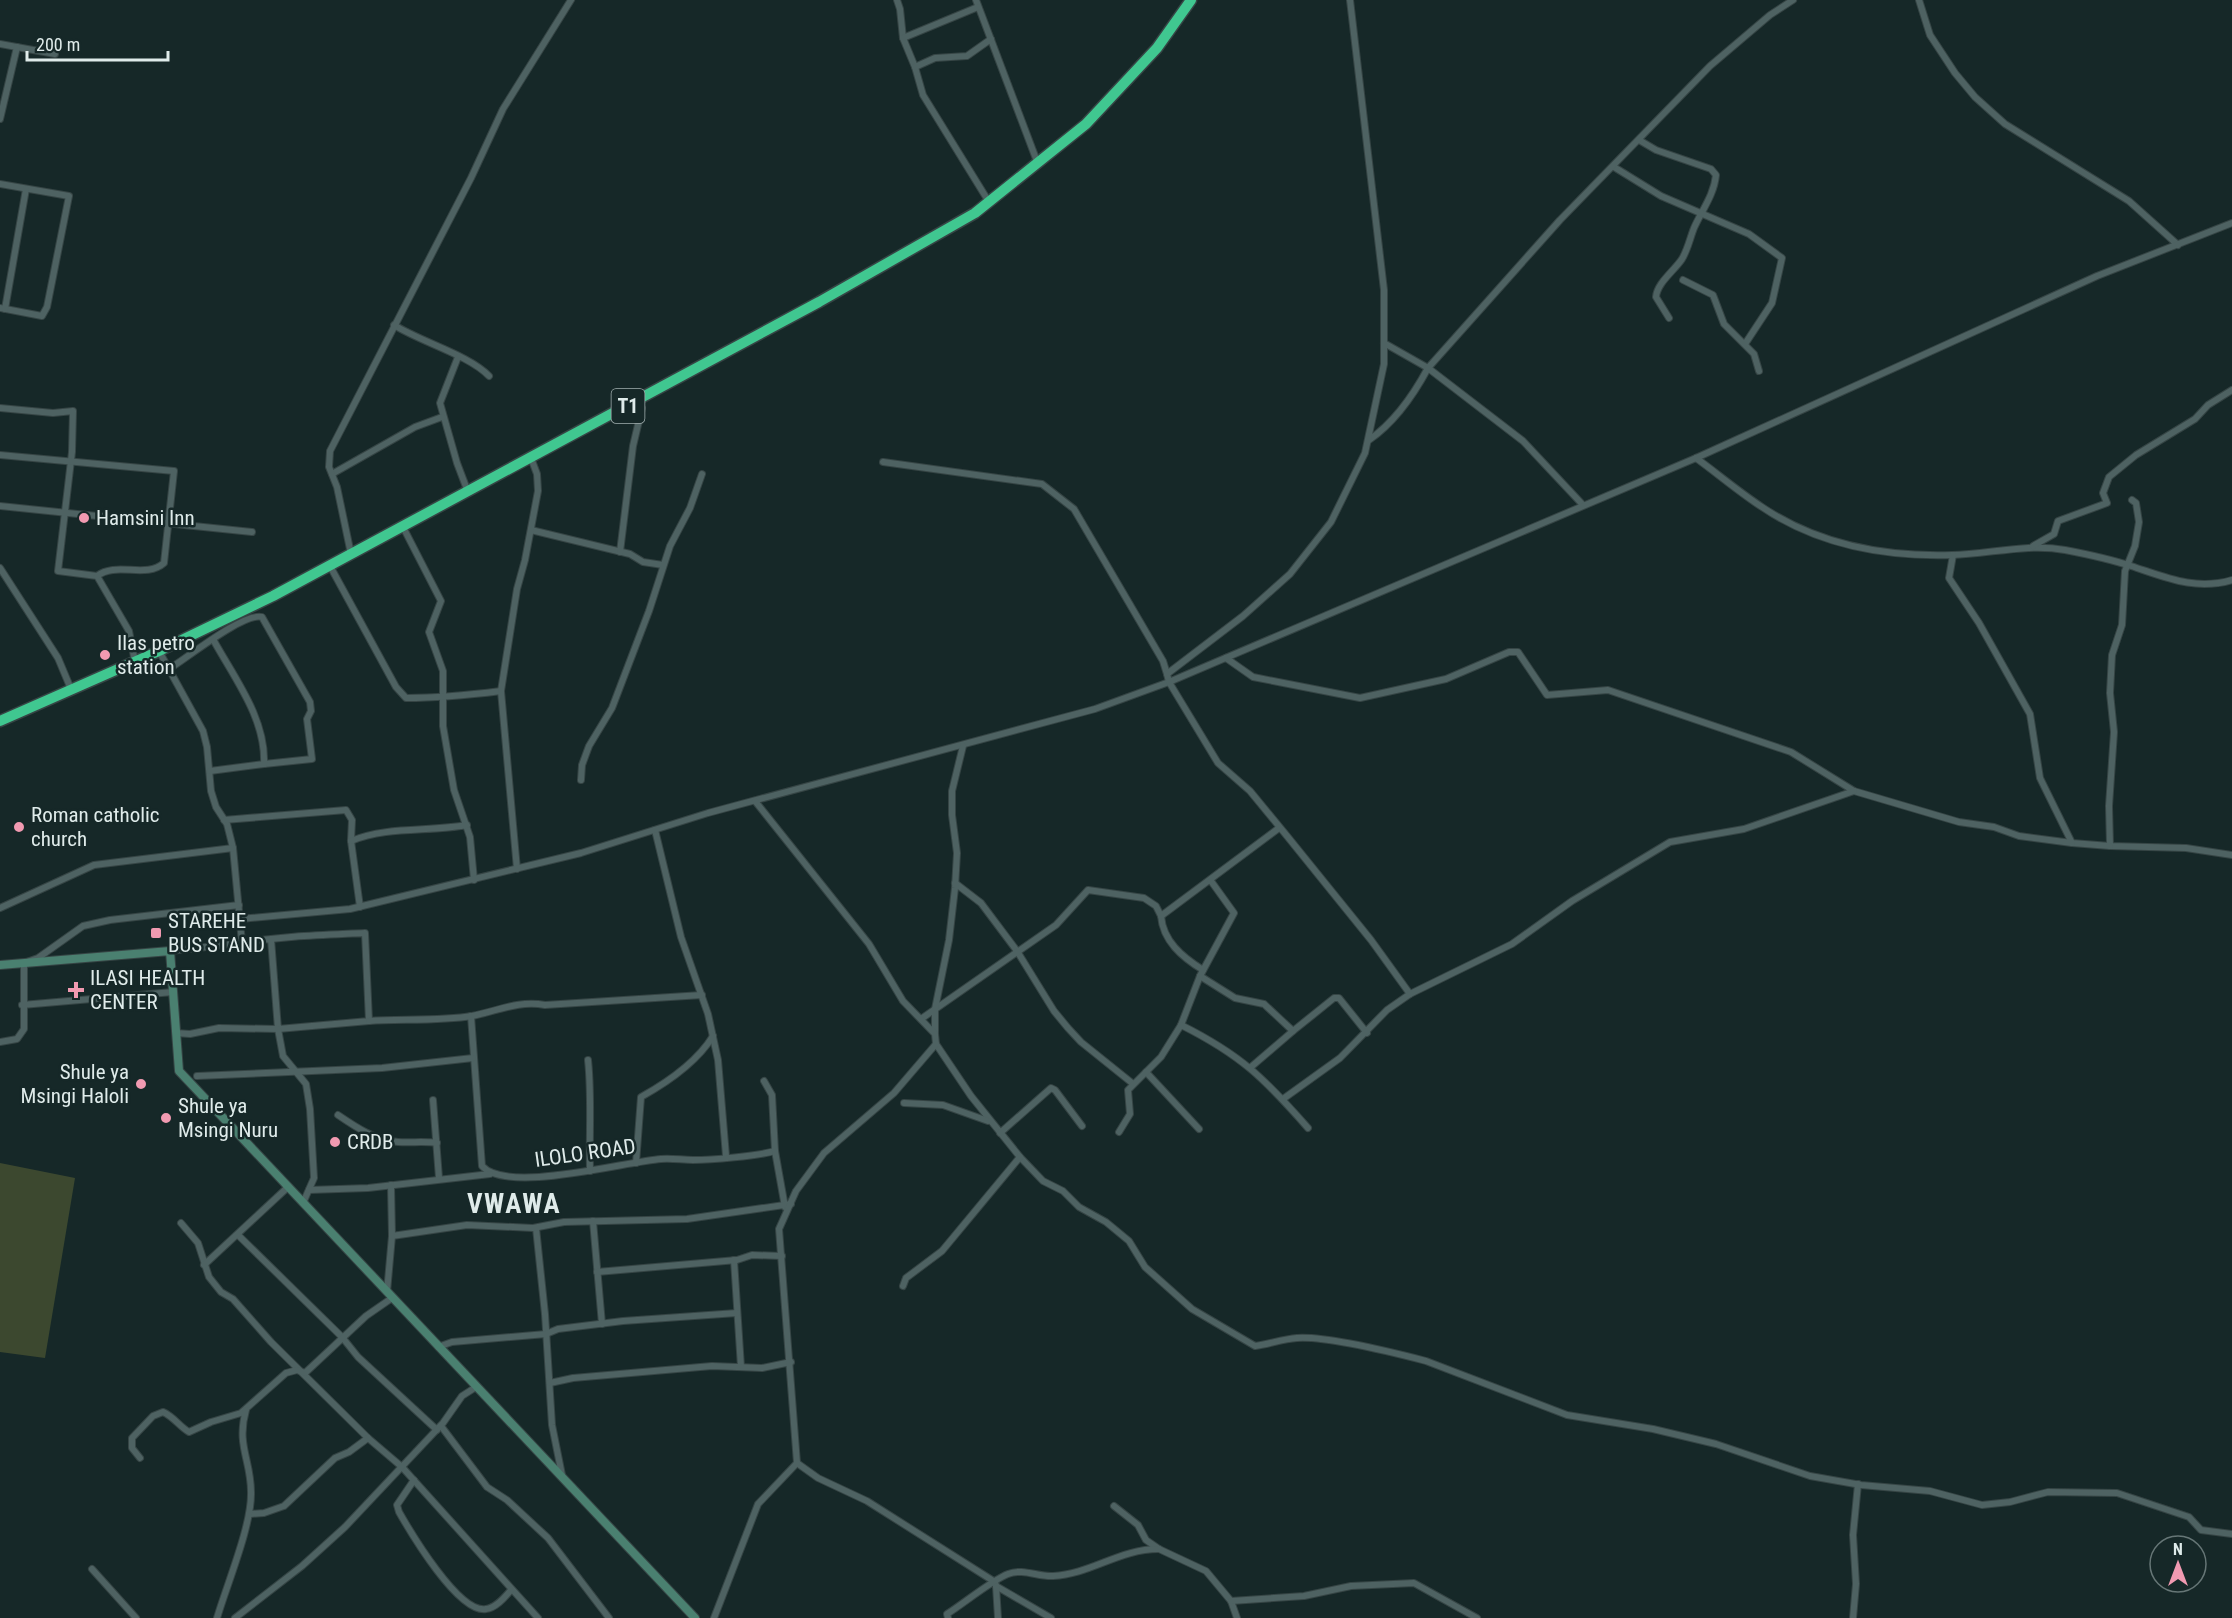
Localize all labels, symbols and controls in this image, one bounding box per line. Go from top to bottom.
scale bar [27,24,168,62]
text: 200 m [36,34,80,55]
road number: T1 [612,389,644,423]
place label: Hamsini Inn [96,506,195,530]
marker: Hamsini Inn [77,511,91,525]
place label: Ilas petro station [117,631,195,679]
marker: Ilas petro station [98,648,112,662]
place label: Roman catholic church [31,803,160,851]
marker: Roman catholic church [12,820,26,834]
place label: STAREHE BUS STAND [168,909,265,957]
marker: STAREHE BUS STAND [149,926,163,940]
place label: ILASI HEALTH CENTER [90,966,205,1014]
marker: ILASI HEALTH CENTER [67,981,85,999]
place label: Shule ya Msingi Haloli [20,1060,129,1108]
marker: Shule ya Msingi Haloli [134,1077,148,1091]
place label: Shule ya Msingi Nuru [178,1094,278,1142]
marker: Shule ya Msingi Nuru [159,1111,173,1125]
place label: CRDB [347,1130,394,1154]
street label: ILOLO ROAD [533,1134,637,1172]
marker: CRDB [328,1135,342,1149]
district label: VWAWA [467,1188,561,1220]
north arrow [2148,1534,2208,1594]
text: N [2173,1540,2183,1559]

